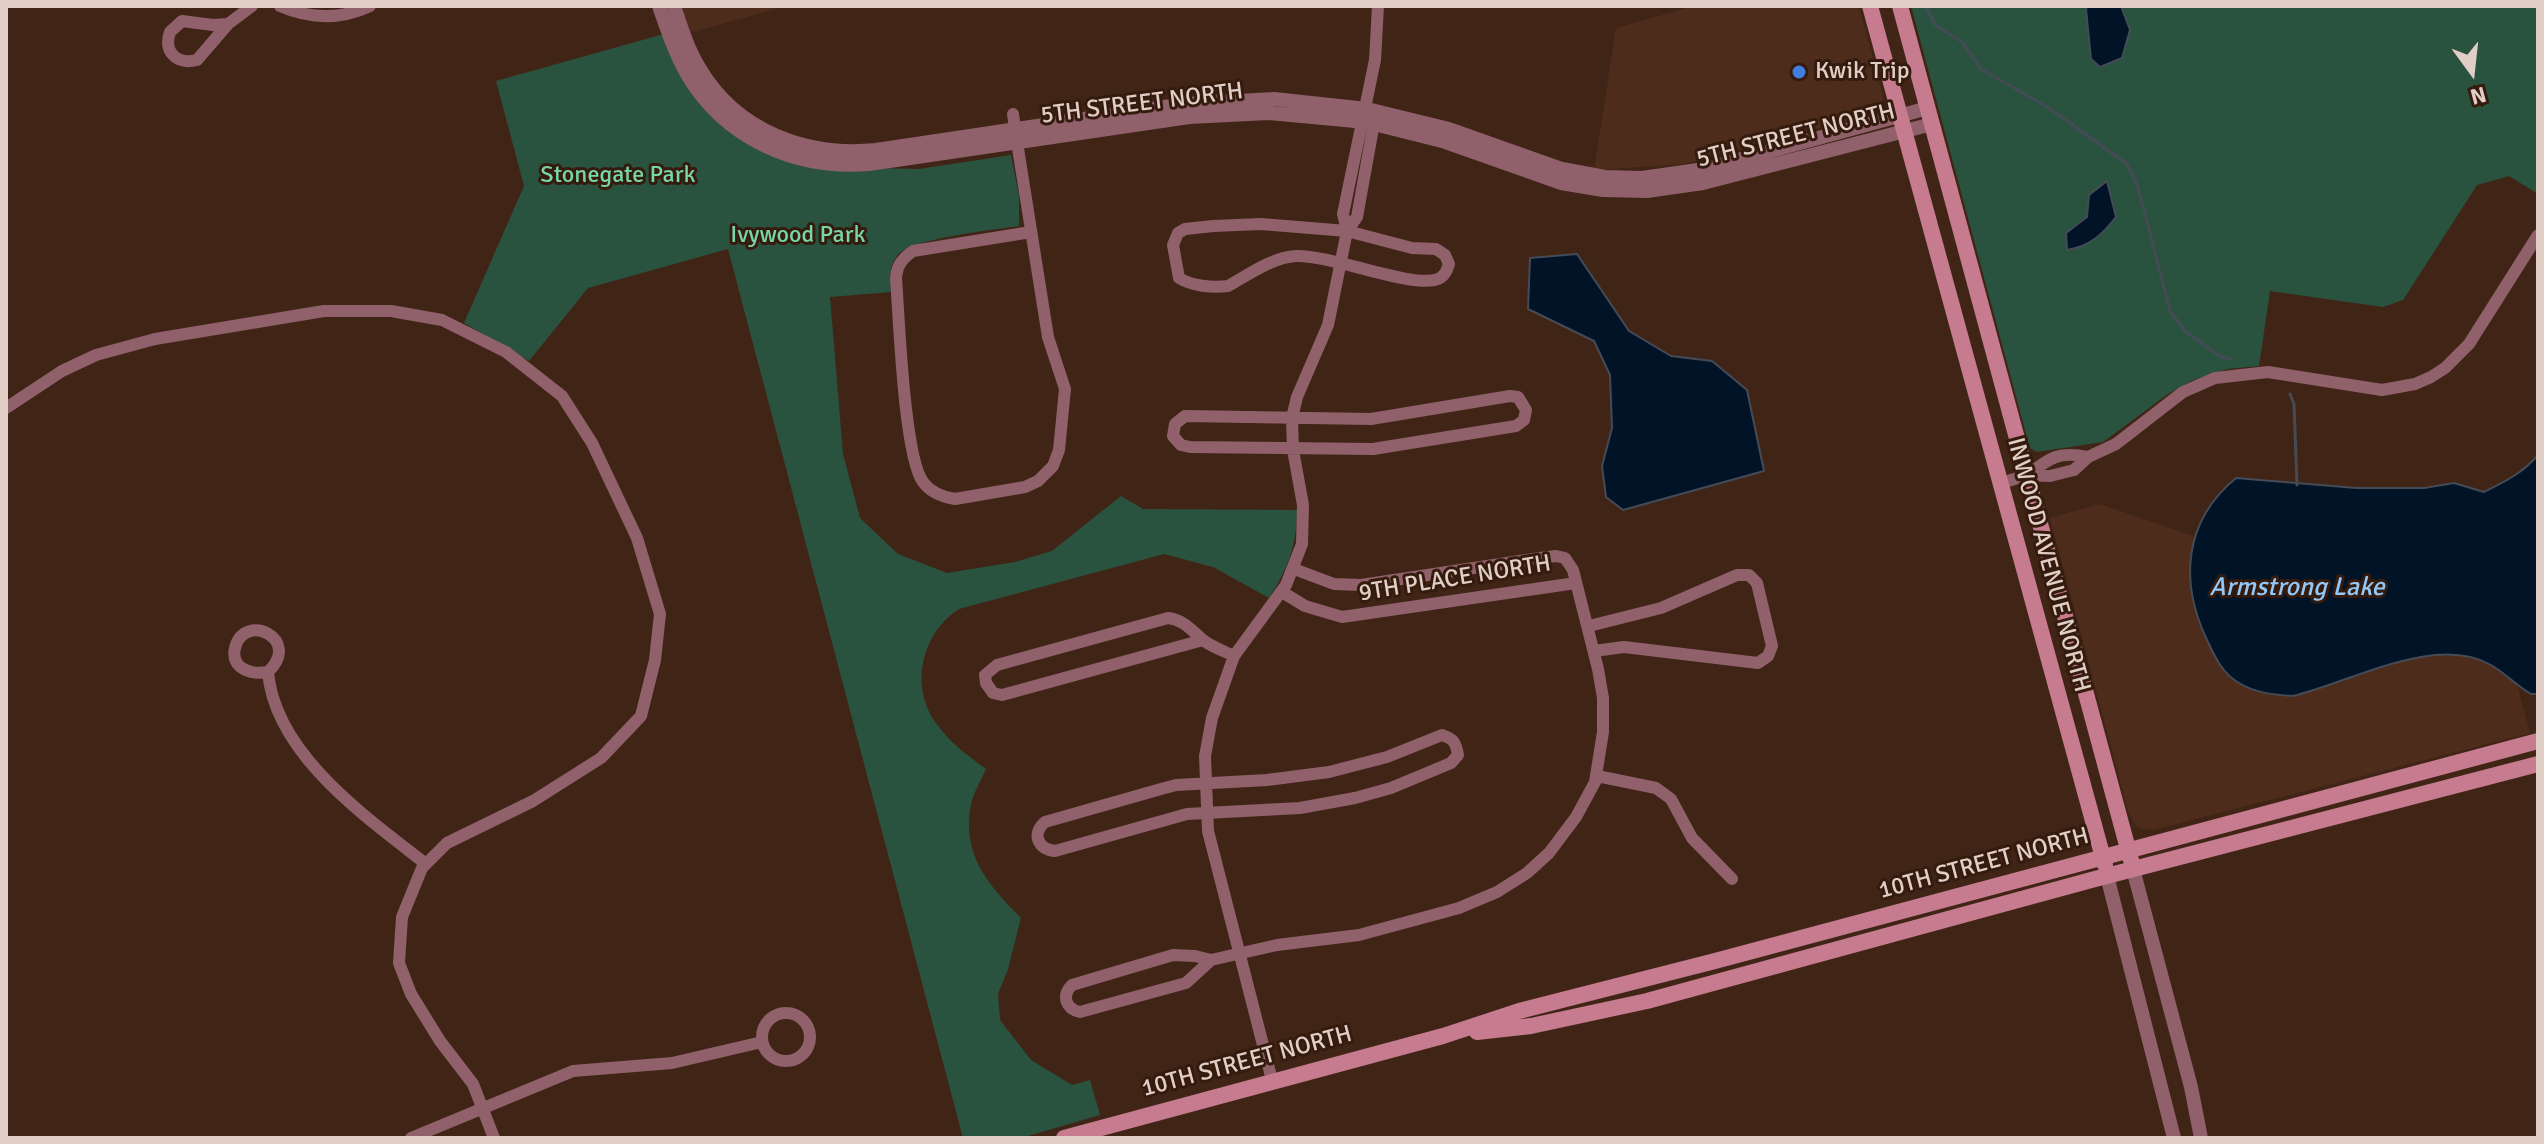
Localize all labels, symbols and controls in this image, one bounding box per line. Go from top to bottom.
north arrow [2432,32,2512,112]
place label: Kwik Trip [1815,58,1909,86]
marker: Kwik Trip [1790,63,1808,81]
street label: 5TH STREET NORTH [1039,77,1245,131]
text: N [2467,81,2489,111]
street label: 5TH STREET NORTH [1694,97,1898,175]
park label: Stonegate Park [540,162,696,190]
park label: Ivywood Park [730,222,866,250]
street label: INWOOD AVENUE NORTH [2000,435,2096,695]
street label: 9TH PLACE NORTH [1357,550,1553,608]
water label: Armstrong Lake [2210,572,2384,604]
street label: 10TH STREET NORTH [1876,822,2092,906]
street label: 10TH STREET NORTH [1139,1020,1355,1104]

